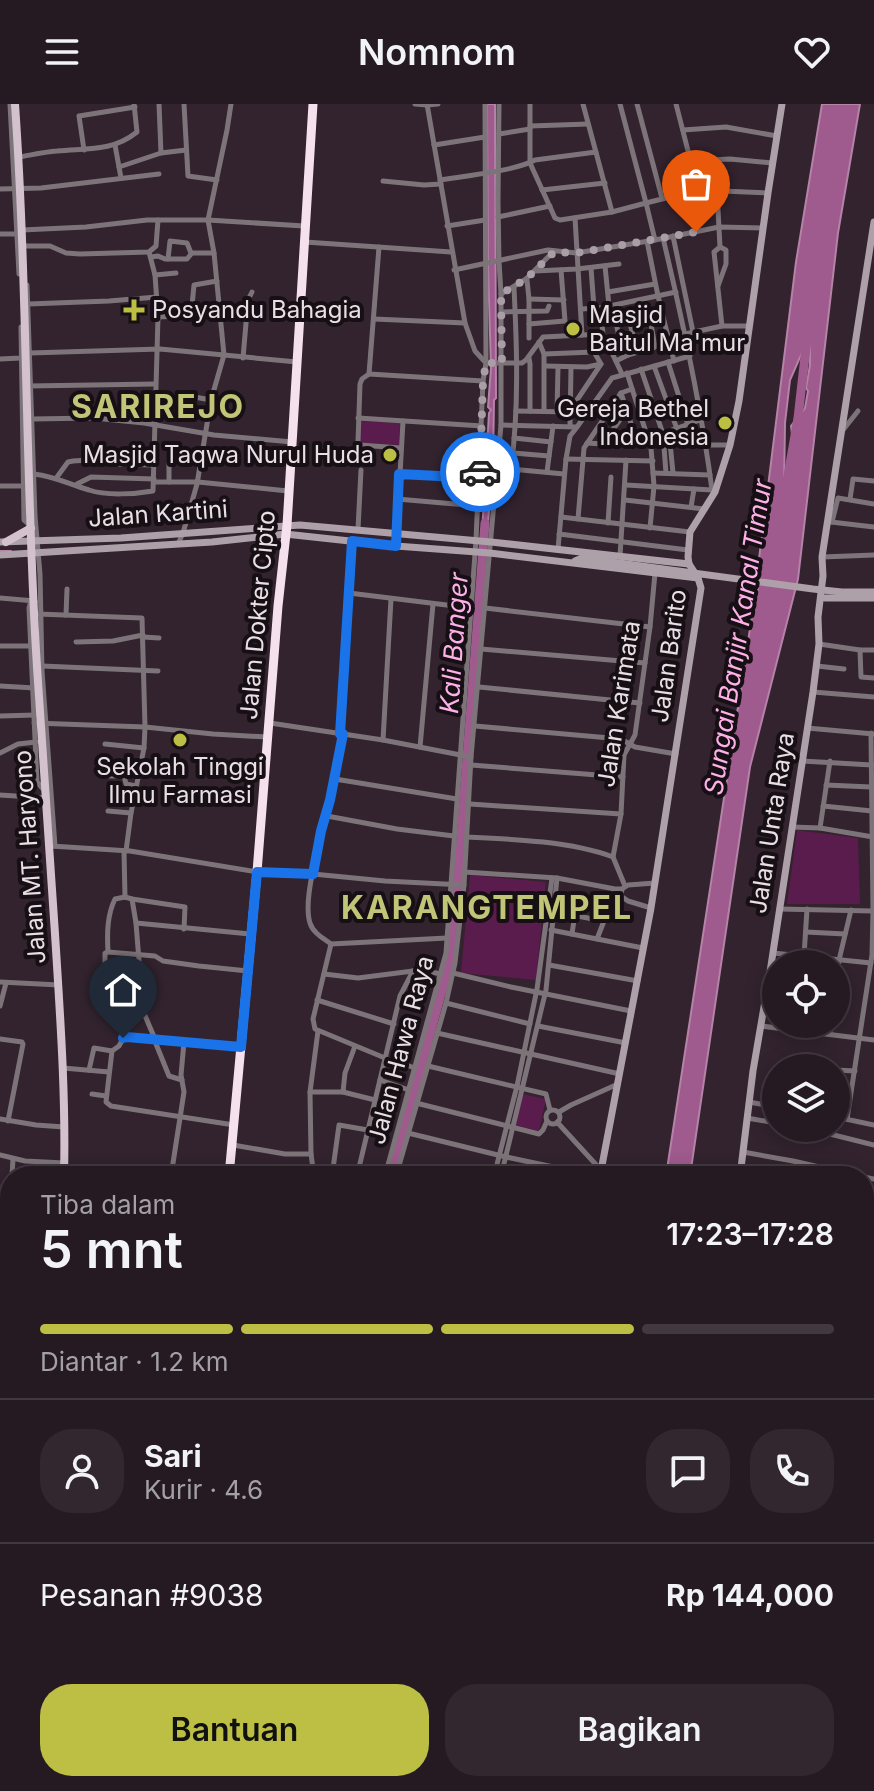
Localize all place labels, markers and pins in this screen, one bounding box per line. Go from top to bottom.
pin [662,150,730,232]
place label: Posyandu Bahagia [152,295,362,324]
marker: Posyandu Bahagia [123,299,145,321]
place label: Masjid Baitul Ma'mur [589,300,745,357]
marker: Masjid Baitul Ma'mur [564,320,582,338]
place label: Gereja Bethel Indonesia [557,394,709,451]
marker: Gereja Bethel Indonesia [716,414,734,432]
place label: Masjid Taqwa Nurul Huda [83,440,374,469]
marker: Masjid Taqwa Nurul Huda [381,446,399,464]
marker: Sekolah Tinggi Ilmu Farmasi [171,731,189,749]
place label: Sekolah Tinggi Ilmu Farmasi [96,752,264,809]
pin [89,956,157,1038]

